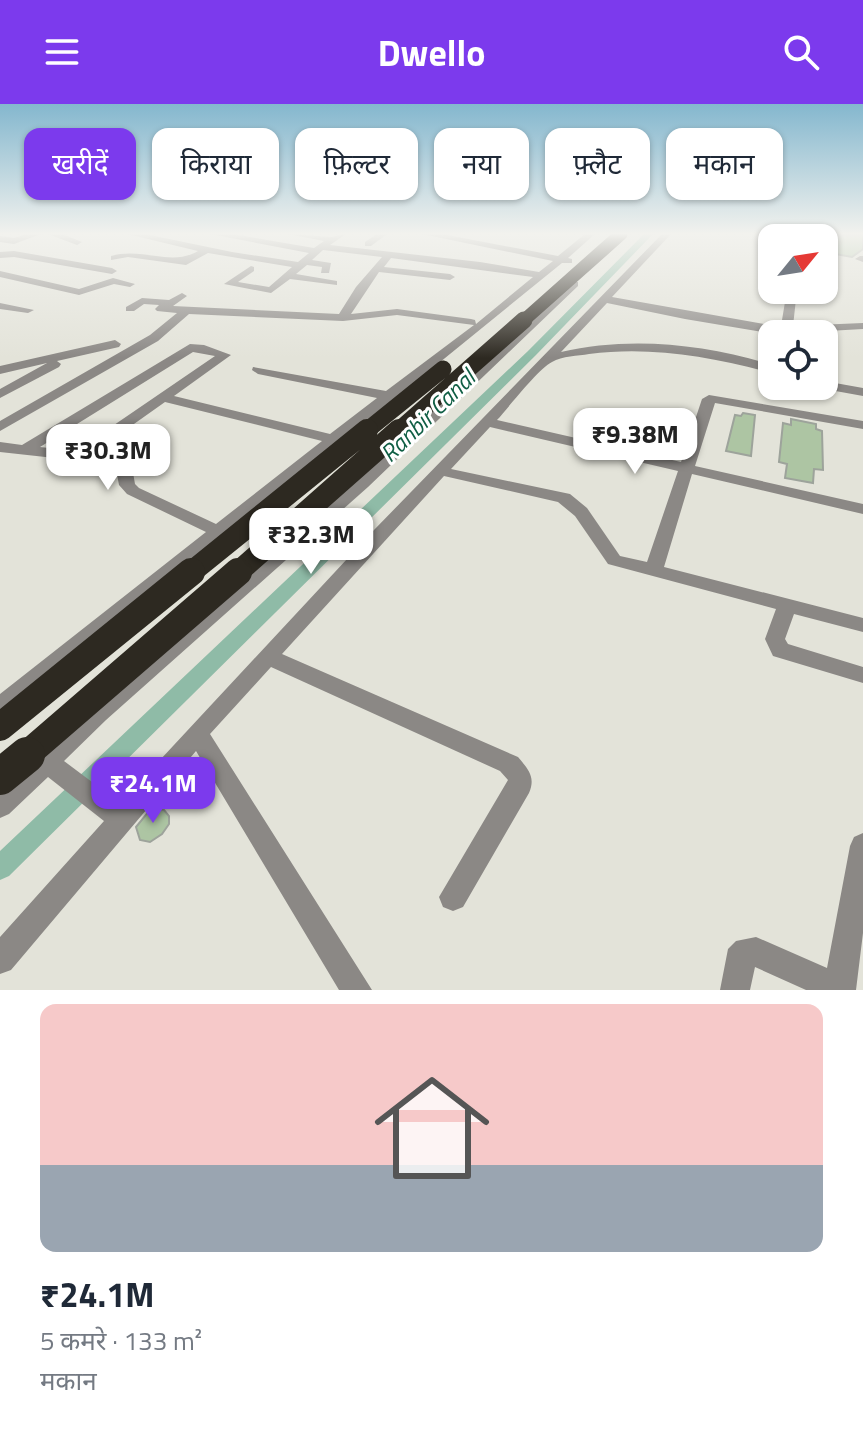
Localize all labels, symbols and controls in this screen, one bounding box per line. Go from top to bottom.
text: Dwello [378,25,485,80]
icon: menu [40,30,84,74]
icon: search [779,30,823,74]
chip: खरीदें [24,128,136,200]
chip: किराया [152,128,279,200]
chip: फ़िल्टर [295,128,418,200]
chip: नया [434,128,529,200]
chip: फ़्लैट [545,128,650,200]
chip: मकान [666,128,783,200]
north arrow [758,224,838,304]
map controls [758,224,838,400]
button: locate [758,320,838,400]
water label: Ranbir Canal [372,359,485,470]
pin: ₹9.38M [570,408,700,476]
text: ₹9.38M [591,414,679,453]
pin: ₹30.3M [43,424,173,492]
text: ₹30.3M [64,430,152,469]
pin: ₹32.3M [246,508,376,576]
text: ₹32.3M [267,514,355,553]
pin: ₹24.1M [88,757,218,825]
text: ₹24.1M [109,763,197,802]
icon: home [360,1056,504,1200]
text: ₹24.1M [40,1268,154,1320]
text: 5 कमरे · 133 m² [40,1321,202,1360]
text: मकान [40,1361,97,1400]

